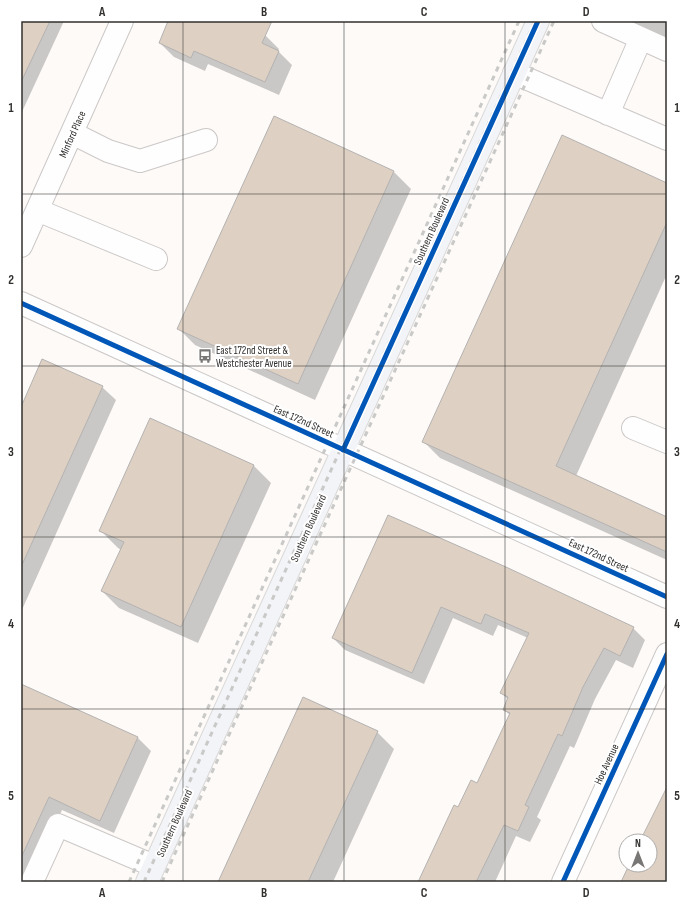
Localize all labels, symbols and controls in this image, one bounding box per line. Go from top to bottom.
text: A [98,4,106,20]
text: B [261,4,267,20]
text: C [421,4,428,20]
text: D [583,4,590,20]
text: 1 [8,100,14,116]
text: 1 [674,100,680,116]
street label: Minford Place [56,109,89,160]
street label: Southern Boulevard [411,195,452,267]
text: 2 [8,272,14,288]
text: 2 [674,272,680,288]
place label: East 172nd Street & Westchester Avenue [216,344,292,370]
bus stop icon: East 172nd Street & Westchester Avenue [197,348,213,364]
street label: East 172nd Street [272,402,337,441]
text: 3 [8,444,14,460]
text: 3 [674,444,680,460]
street label: Southern Boulevard [288,492,329,564]
street label: East 172nd Street [567,536,631,575]
text: 4 [8,616,14,632]
text: 4 [674,616,680,632]
street label: Hoe Avenue [591,742,621,787]
street label: Southern Boulevard [154,787,195,859]
text: 5 [8,788,14,804]
text: 5 [674,788,680,804]
north arrow [618,833,658,873]
text: N [635,837,641,850]
text: A [98,885,106,901]
text: B [261,885,267,901]
text: C [421,885,428,901]
text: D [583,885,590,901]

